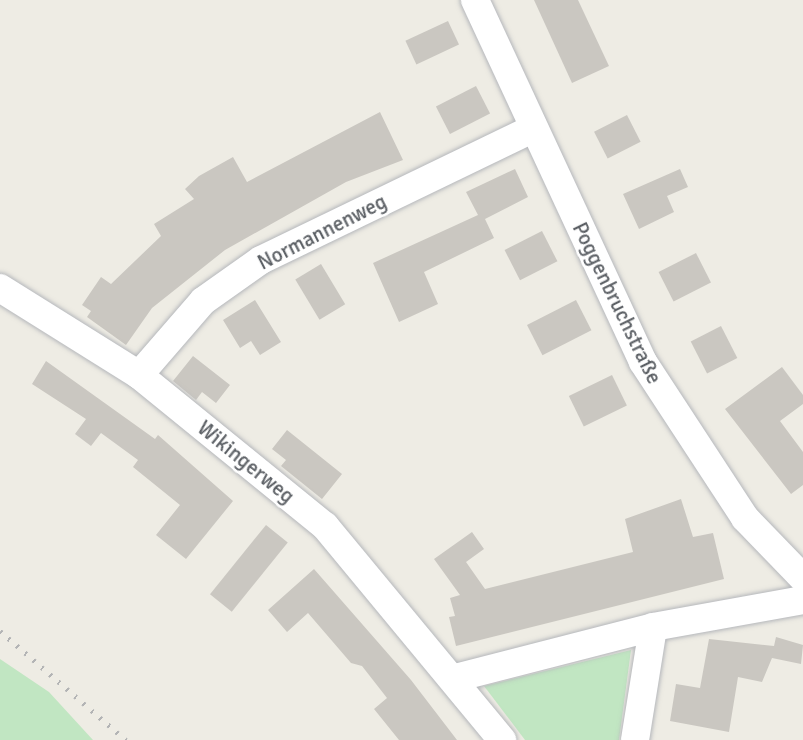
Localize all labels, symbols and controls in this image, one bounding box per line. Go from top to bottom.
street label: Normannenweg [253,189,391,275]
street label: Poggenbruchstraße [567,218,667,388]
street label: Wikingerweg [192,415,300,509]

